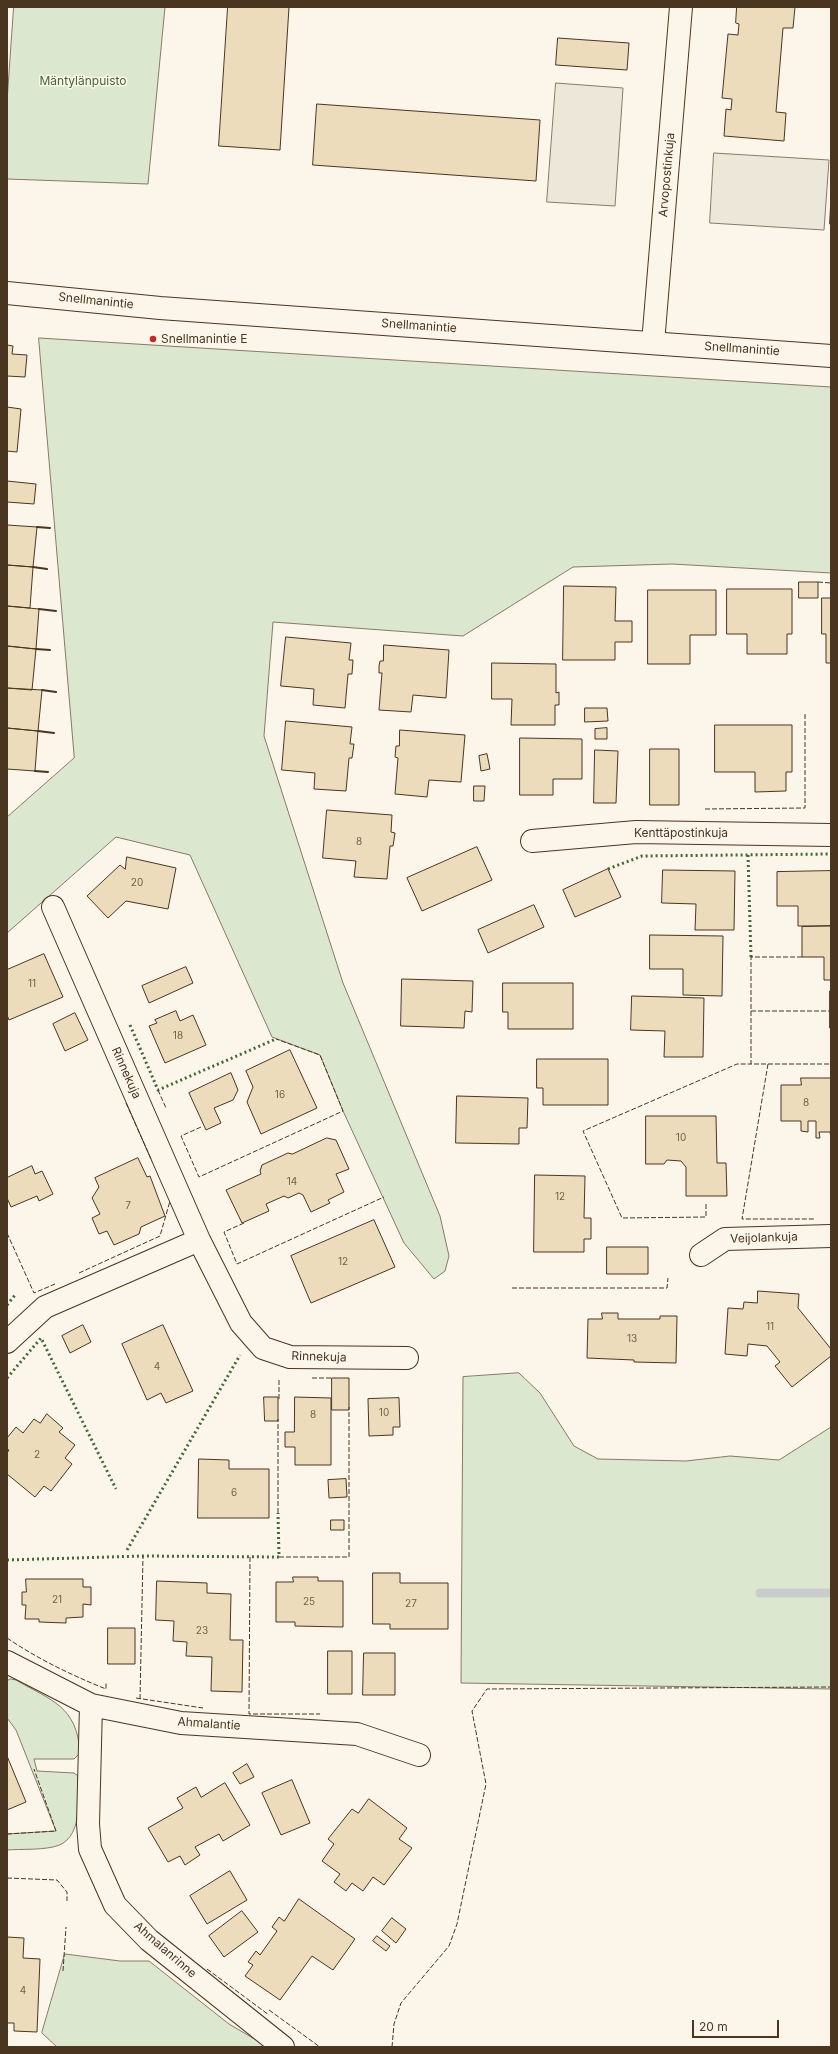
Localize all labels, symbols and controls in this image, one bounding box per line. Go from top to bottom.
park label: Mäntylänpuisto [39,74,127,88]
street label: Arvopostinkuja [656,132,678,218]
street label: Snellmanintie [58,290,134,312]
street label: Snellmanintie [381,316,457,336]
place label: Snellmanintie E [161,332,247,346]
marker: Snellmanintie E [148,334,158,344]
street label: Snellmanintie [704,339,780,359]
street label: Kenttäpostinkuja [634,826,728,840]
house number: 8 [356,836,362,848]
house number: 20 [131,877,143,889]
house number: 11 [28,978,36,990]
house number: 18 [173,1030,183,1042]
street label: Rinnekuja [108,1045,144,1101]
house number: 16 [275,1089,285,1101]
house number: 8 [803,1097,809,1109]
house number: 10 [676,1132,686,1144]
house number: 14 [287,1176,297,1188]
house number: 12 [555,1191,565,1203]
house number: 7 [125,1200,131,1212]
street label: Veijolankuja [730,1230,798,1246]
house number: 12 [338,1256,348,1268]
house number: 11 [766,1321,774,1333]
house number: 13 [627,1333,637,1345]
street label: Rinnekuja [291,1349,347,1365]
house number: 4 [154,1361,160,1373]
house number: 10 [379,1407,389,1419]
house number: 8 [310,1409,316,1421]
house number: 2 [34,1449,40,1461]
house number: 6 [231,1487,237,1499]
house number: 21 [52,1594,62,1606]
house number: 25 [303,1596,315,1608]
house number: 27 [405,1598,417,1610]
house number: 23 [196,1625,208,1637]
street label: Ahmalantie [177,1715,241,1733]
street label: Ahmalanrinne [131,1919,199,1981]
house number: 4 [20,1985,26,1997]
scale bar [694,2012,781,2038]
text: 20 m [699,2019,728,2034]

